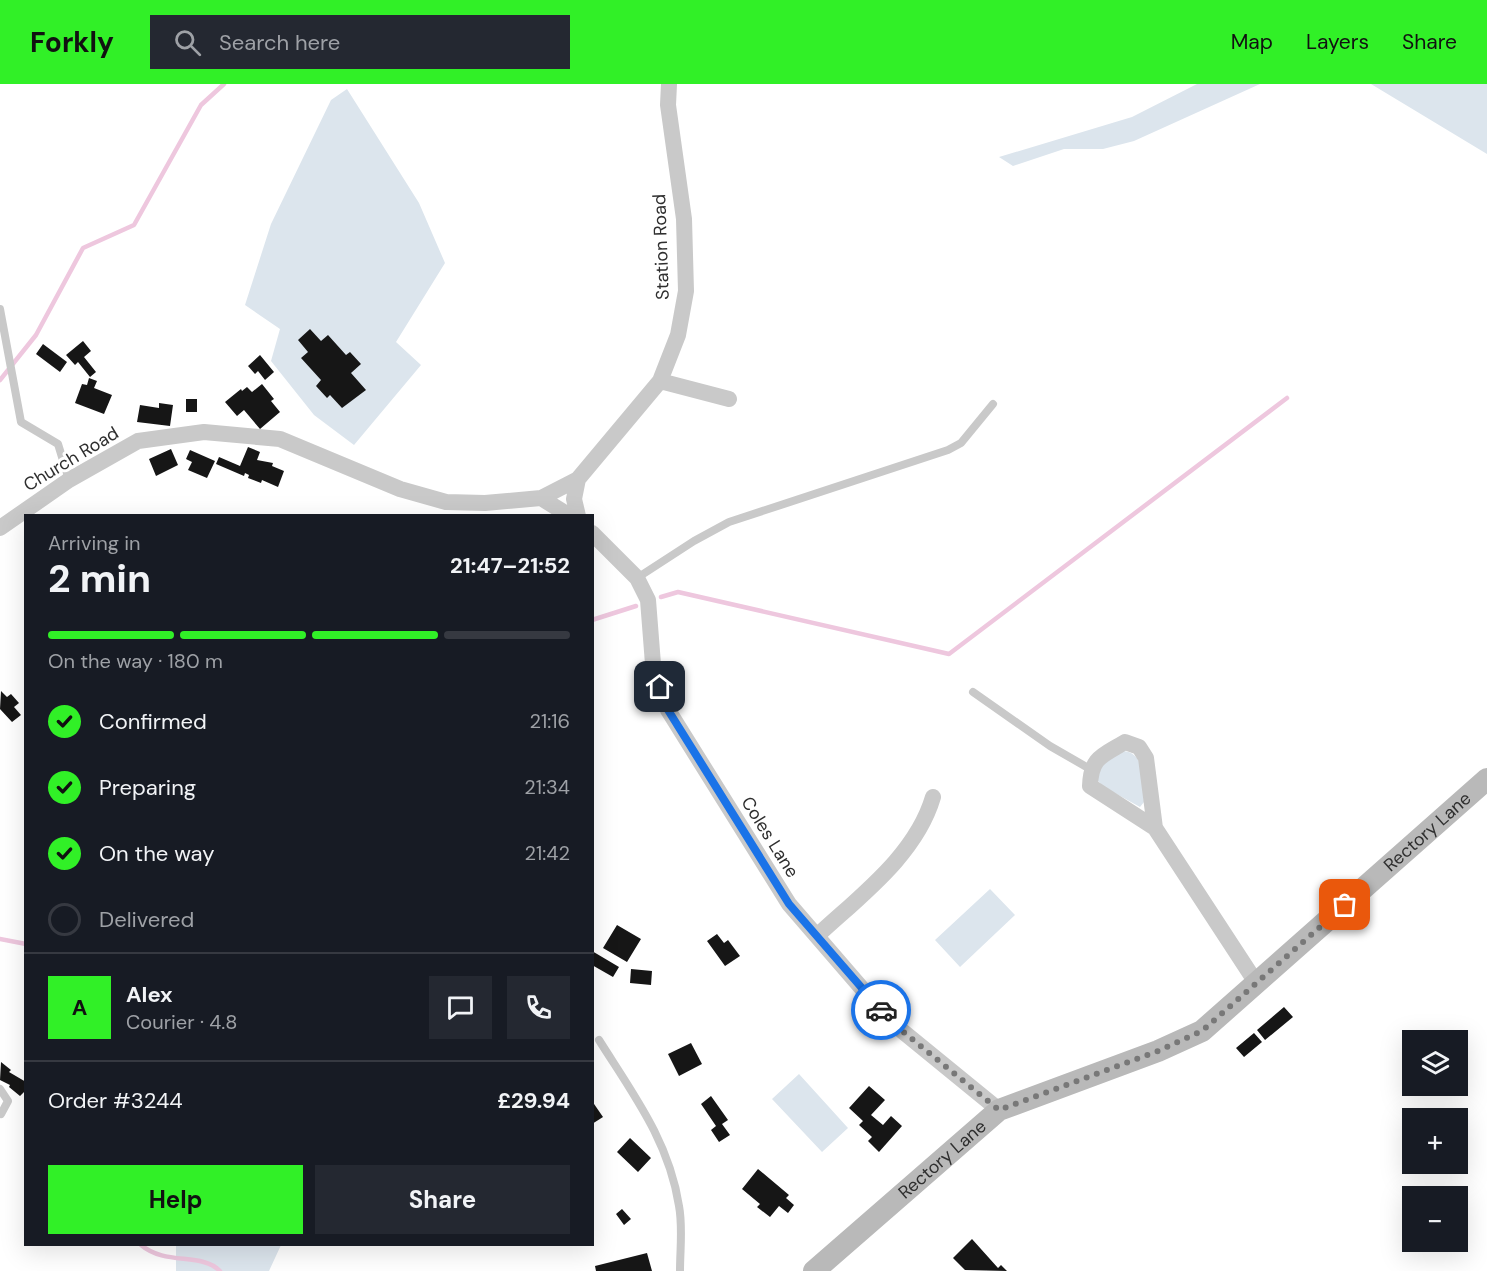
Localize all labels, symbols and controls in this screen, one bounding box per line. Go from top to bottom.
search box [150,15,570,69]
text: Forkly [30,24,114,61]
icon: search [171,26,204,59]
text: Search here [219,28,340,57]
text: Map [1231,28,1273,56]
text: Layers [1306,28,1369,56]
text: Share [1402,28,1457,56]
street label: Station Road [647,194,675,300]
street label: Church Road [19,421,123,497]
text: Arriving in [48,530,140,556]
text: 21:47–21:52 [450,551,570,580]
text: 2 min [48,553,151,604]
text: On the way · 180 m [48,648,223,674]
pin [634,661,685,712]
icon: home [643,670,676,703]
icon: check [48,705,81,738]
text: Confirmed [99,707,207,736]
text: 21:16 [529,708,570,734]
icon: check [48,771,81,804]
text: Preparing [99,773,196,802]
text: 21:34 [524,774,570,800]
street label: Rectory Lane [1378,787,1476,877]
street label: Coles Lane [736,792,804,882]
icon: check [48,837,81,870]
text: On the way [99,839,214,868]
text: 21:42 [525,840,570,866]
pin [1319,879,1370,930]
icon: bag [1328,888,1361,921]
text: Delivered [99,905,194,934]
button: chat [429,976,492,1039]
button: phone [507,976,570,1039]
text: Alex [126,980,173,1009]
courier [851,980,911,1040]
text: A [72,993,87,1022]
icon: car [865,994,898,1027]
text: Courier · 4.8 [126,1009,237,1035]
map controls [1402,1030,1468,1252]
button: layers [1402,1030,1468,1096]
text: Order #3244 [48,1086,183,1115]
text: £29.94 [497,1086,570,1115]
button: + [1402,1108,1468,1174]
street label: Rectory Lane [893,1114,991,1204]
button: Help [48,1165,303,1234]
button: Share [315,1165,570,1234]
button: − [1402,1186,1468,1252]

